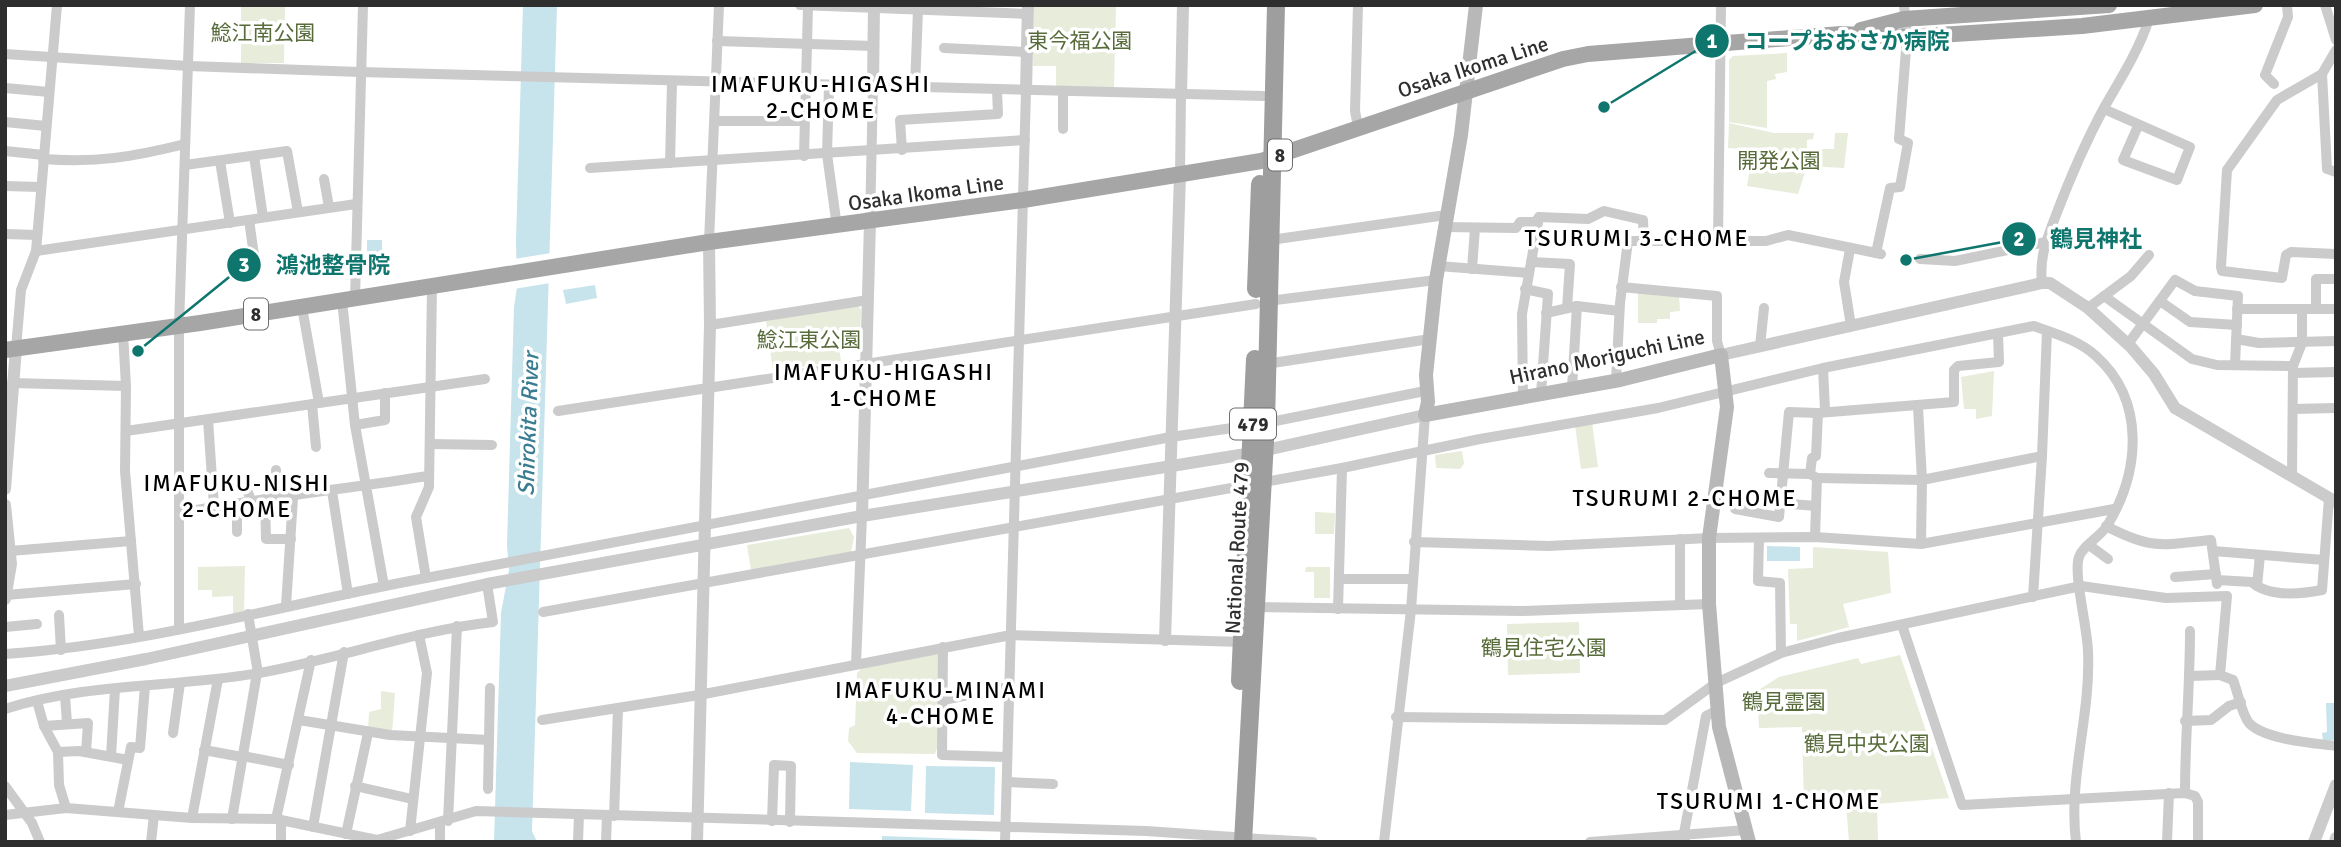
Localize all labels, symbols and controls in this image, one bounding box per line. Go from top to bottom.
callout: コープおおさか病院 [1695,19,1965,63]
park label: 鯰江南公園 [211,20,316,46]
text: コープおおさか病院 [1744,27,1950,56]
park label: 東今福公園 [1028,28,1133,54]
text: 1 [1706,28,1718,54]
street label: Osaka Ikoma Line [1394,30,1552,104]
district label: IMAFUKU-HIGASHI 2-CHOME [711,70,931,125]
road number: 8 [1268,140,1292,170]
park label: 開発公園 [1737,148,1821,174]
street label: Osaka Ikoma Line [847,169,1005,217]
callout: 鶴見神社 [2001,217,2156,261]
district label: TSURUMI 3-CHOME [1524,224,1750,253]
text: 鶴見神社 [2050,225,2142,254]
text: 2 [2013,226,2025,252]
callout: 鴻池整骨院 [226,243,404,287]
text: 鴻池整骨院 [276,251,391,280]
text: 3 [238,252,250,278]
road number: 8 [244,298,268,330]
street label: Hirano Moriguchi Line [1507,324,1707,390]
park label: 鯰江東公園 [757,327,862,353]
water label: Shirokita River [512,348,546,496]
district label: IMAFUKU-HIGASHI 1-CHOME [774,358,994,413]
road number: 479 [1230,408,1276,440]
street label: National Route 479 [1219,461,1255,635]
district label: IMAFUKU-NISHI 2-CHOME [143,469,331,524]
district label: TSURUMI 2-CHOME [1572,484,1798,513]
park label: 鶴見住宅公園 [1481,635,1607,661]
district label: IMAFUKU-MINAMI 4-CHOME [835,676,1047,731]
park label: 鶴見霊園 [1742,689,1826,715]
park label: 鶴見中央公園 [1804,731,1930,757]
district label: TSURUMI 1-CHOME [1657,787,1881,816]

